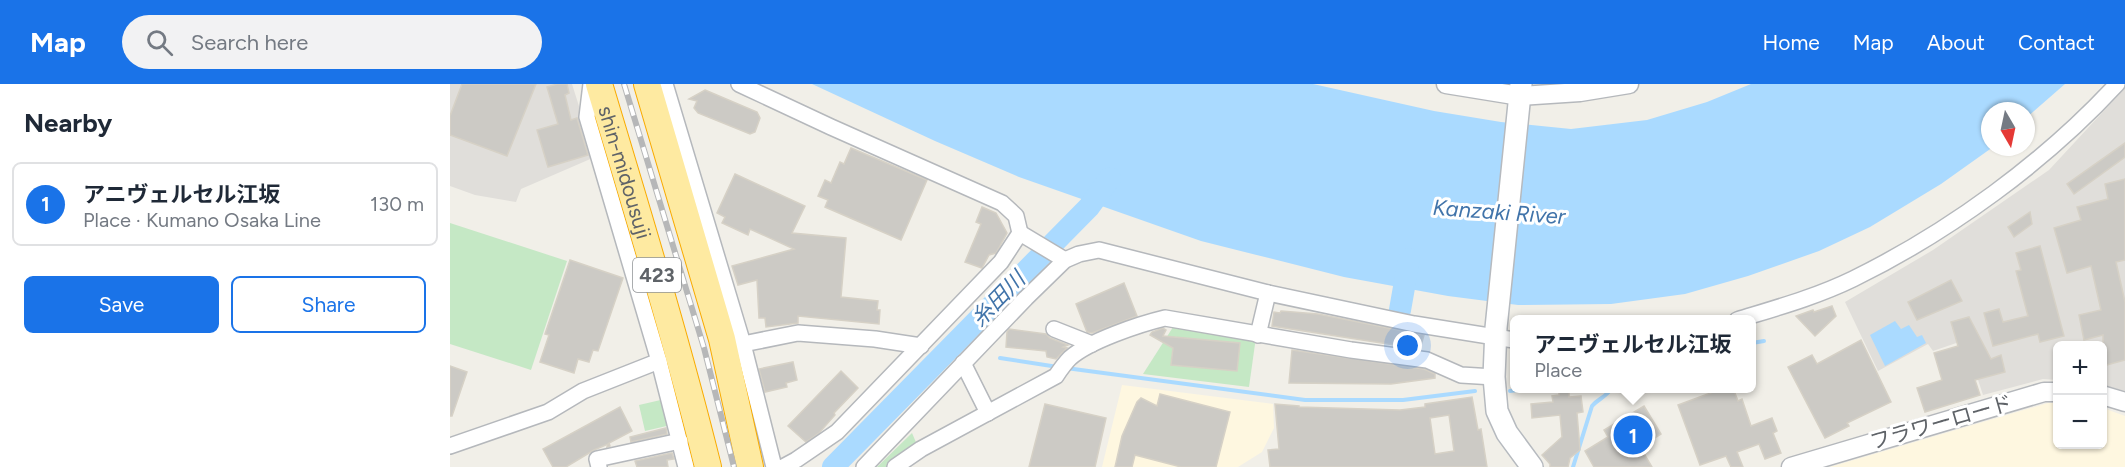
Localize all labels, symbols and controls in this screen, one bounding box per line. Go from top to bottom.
search box [122,15,542,69]
text: Map [30,25,86,59]
icon: search [143,26,176,59]
text: Search here [191,29,308,56]
text: Home [1763,30,1820,55]
text: Map [1853,30,1894,55]
text: About [1927,30,1985,55]
text: Contact [2018,30,2095,55]
street label: shin-midousuji [594,102,657,242]
north arrow [1981,102,2035,156]
text: Nearby [24,107,112,139]
text: アニヴェルセル江坂 [83,181,281,208]
text: 1 [41,192,50,216]
text: 130 m [370,192,424,216]
water label: Kanzaki River [1432,194,1568,230]
text: Place · Kumano Osaka Line [83,208,321,232]
road number: 423 [633,258,681,292]
water label: 糸田川 [965,264,1032,332]
button: Save [24,276,219,333]
button: Share [231,276,426,333]
popup [1510,315,1756,393]
your location [1393,331,1422,360]
text: アニヴェルセル江坂 [1534,331,1732,358]
map controls [2053,341,2107,449]
button: + [2053,341,2107,395]
text: Place [1534,358,1582,382]
street label: フラワーロード [1867,390,2015,454]
button: − [2053,395,2107,449]
pin: 1 [1614,412,1652,458]

